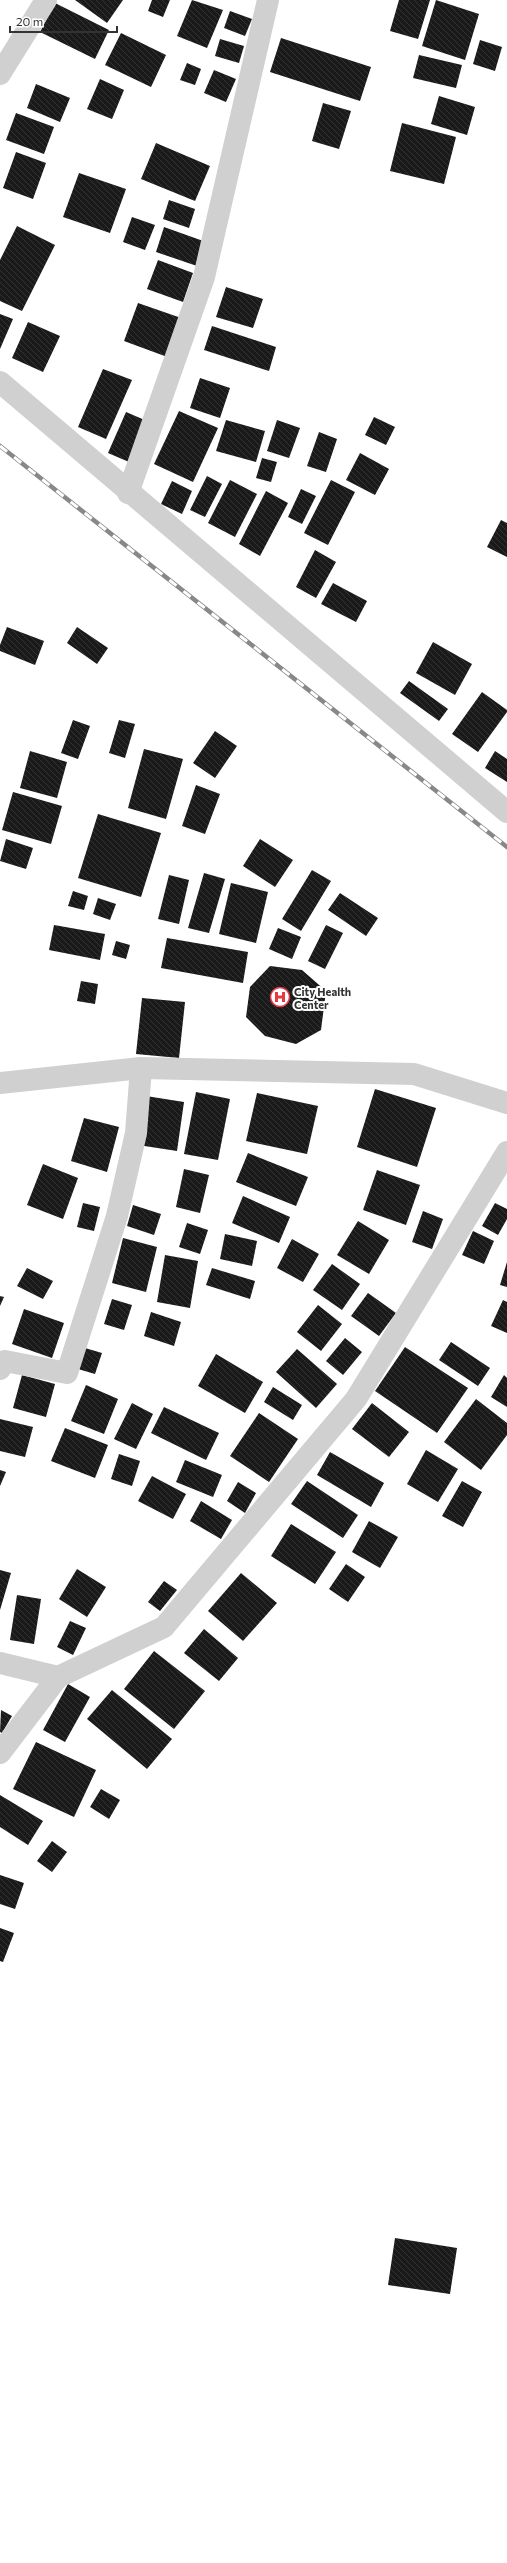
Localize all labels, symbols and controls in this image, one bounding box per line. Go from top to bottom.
scale bar [10,8,117,34]
text: 20 m [16,14,43,28]
place label: City Health Center [294,985,351,1011]
hospital icon: City Health Center [269,986,291,1008]

